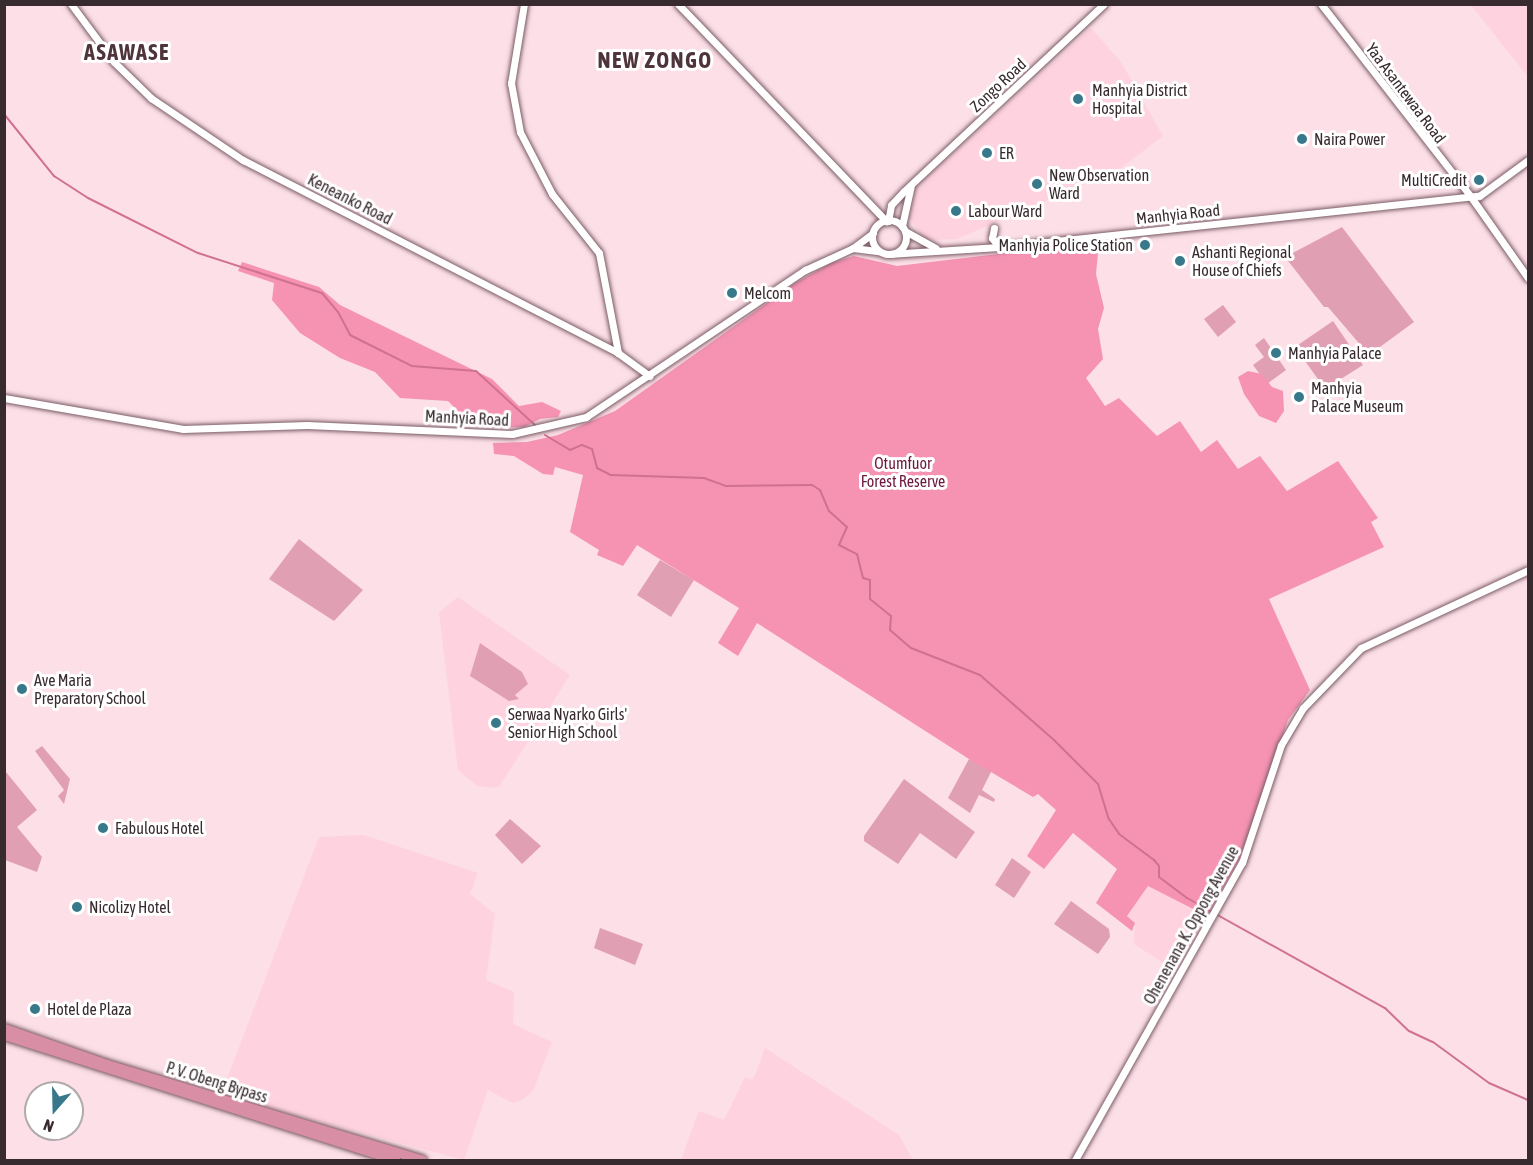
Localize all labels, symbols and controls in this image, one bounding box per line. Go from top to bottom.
street label: Yaa Asantewaa Road [1362,39,1450,147]
district label: ASAWASE [84,40,170,66]
district label: NEW ZONGO [597,48,713,74]
street label: Zongo Road [966,54,1030,116]
place label: Manhyia District Hospital [1092,80,1187,118]
marker: Manhyia District Hospital [1069,90,1087,108]
place label: Naira Power [1314,129,1385,149]
marker: Naira Power [1295,132,1309,146]
place label: ER [999,143,1014,163]
marker: ER [980,146,994,160]
place label: New Observation Ward [1049,165,1149,203]
street label: Keneanko Road [305,170,395,228]
place label: MultiCredit [1401,170,1467,190]
marker: MultiCredit [1472,173,1486,187]
marker: New Observation Ward [1030,177,1044,191]
street label: Manhyia Road [1135,200,1221,228]
place label: Labour Ward [968,201,1042,221]
marker: Labour Ward [949,204,963,218]
place label: Manhyia Police Station [999,235,1133,255]
marker: Manhyia Police Station [1138,238,1152,252]
place label: Ashanti Regional House of Chiefs [1192,242,1292,280]
marker: Ashanti Regional House of Chiefs [1173,254,1187,268]
place label: Melcom [744,283,791,303]
marker: Melcom [725,286,739,300]
place label: Manhyia Palace [1288,343,1381,363]
marker: Manhyia Palace [1269,346,1283,360]
place label: Manhyia Palace Museum [1311,378,1404,416]
marker: Manhyia Palace Museum [1292,390,1306,404]
street label: Manhyia Road [424,406,510,430]
park label: Otumfuor Forest Reserve [861,453,945,491]
place label: Ave Maria Preparatory School [34,670,146,708]
marker: Ave Maria Preparatory School [15,682,29,696]
place label: Serwaa Nyarko Girls' Senior High School [508,704,627,742]
marker: Serwaa Nyarko Girls' Senior High School [489,716,503,730]
place label: Fabulous Hotel [115,818,204,838]
marker: Fabulous Hotel [96,821,110,835]
street label: Ohenenana K. Oppong Avenue [1139,842,1243,1008]
place label: Nicolizy Hotel [89,897,171,917]
marker: Nicolizy Hotel [70,900,84,914]
place label: Hotel de Plaza [47,999,132,1019]
marker: Hotel de Plaza [28,1002,42,1016]
street label: P. V. Obeng Bypass [164,1057,270,1107]
north arrow [24,1081,84,1141]
text: N [41,1116,56,1136]

